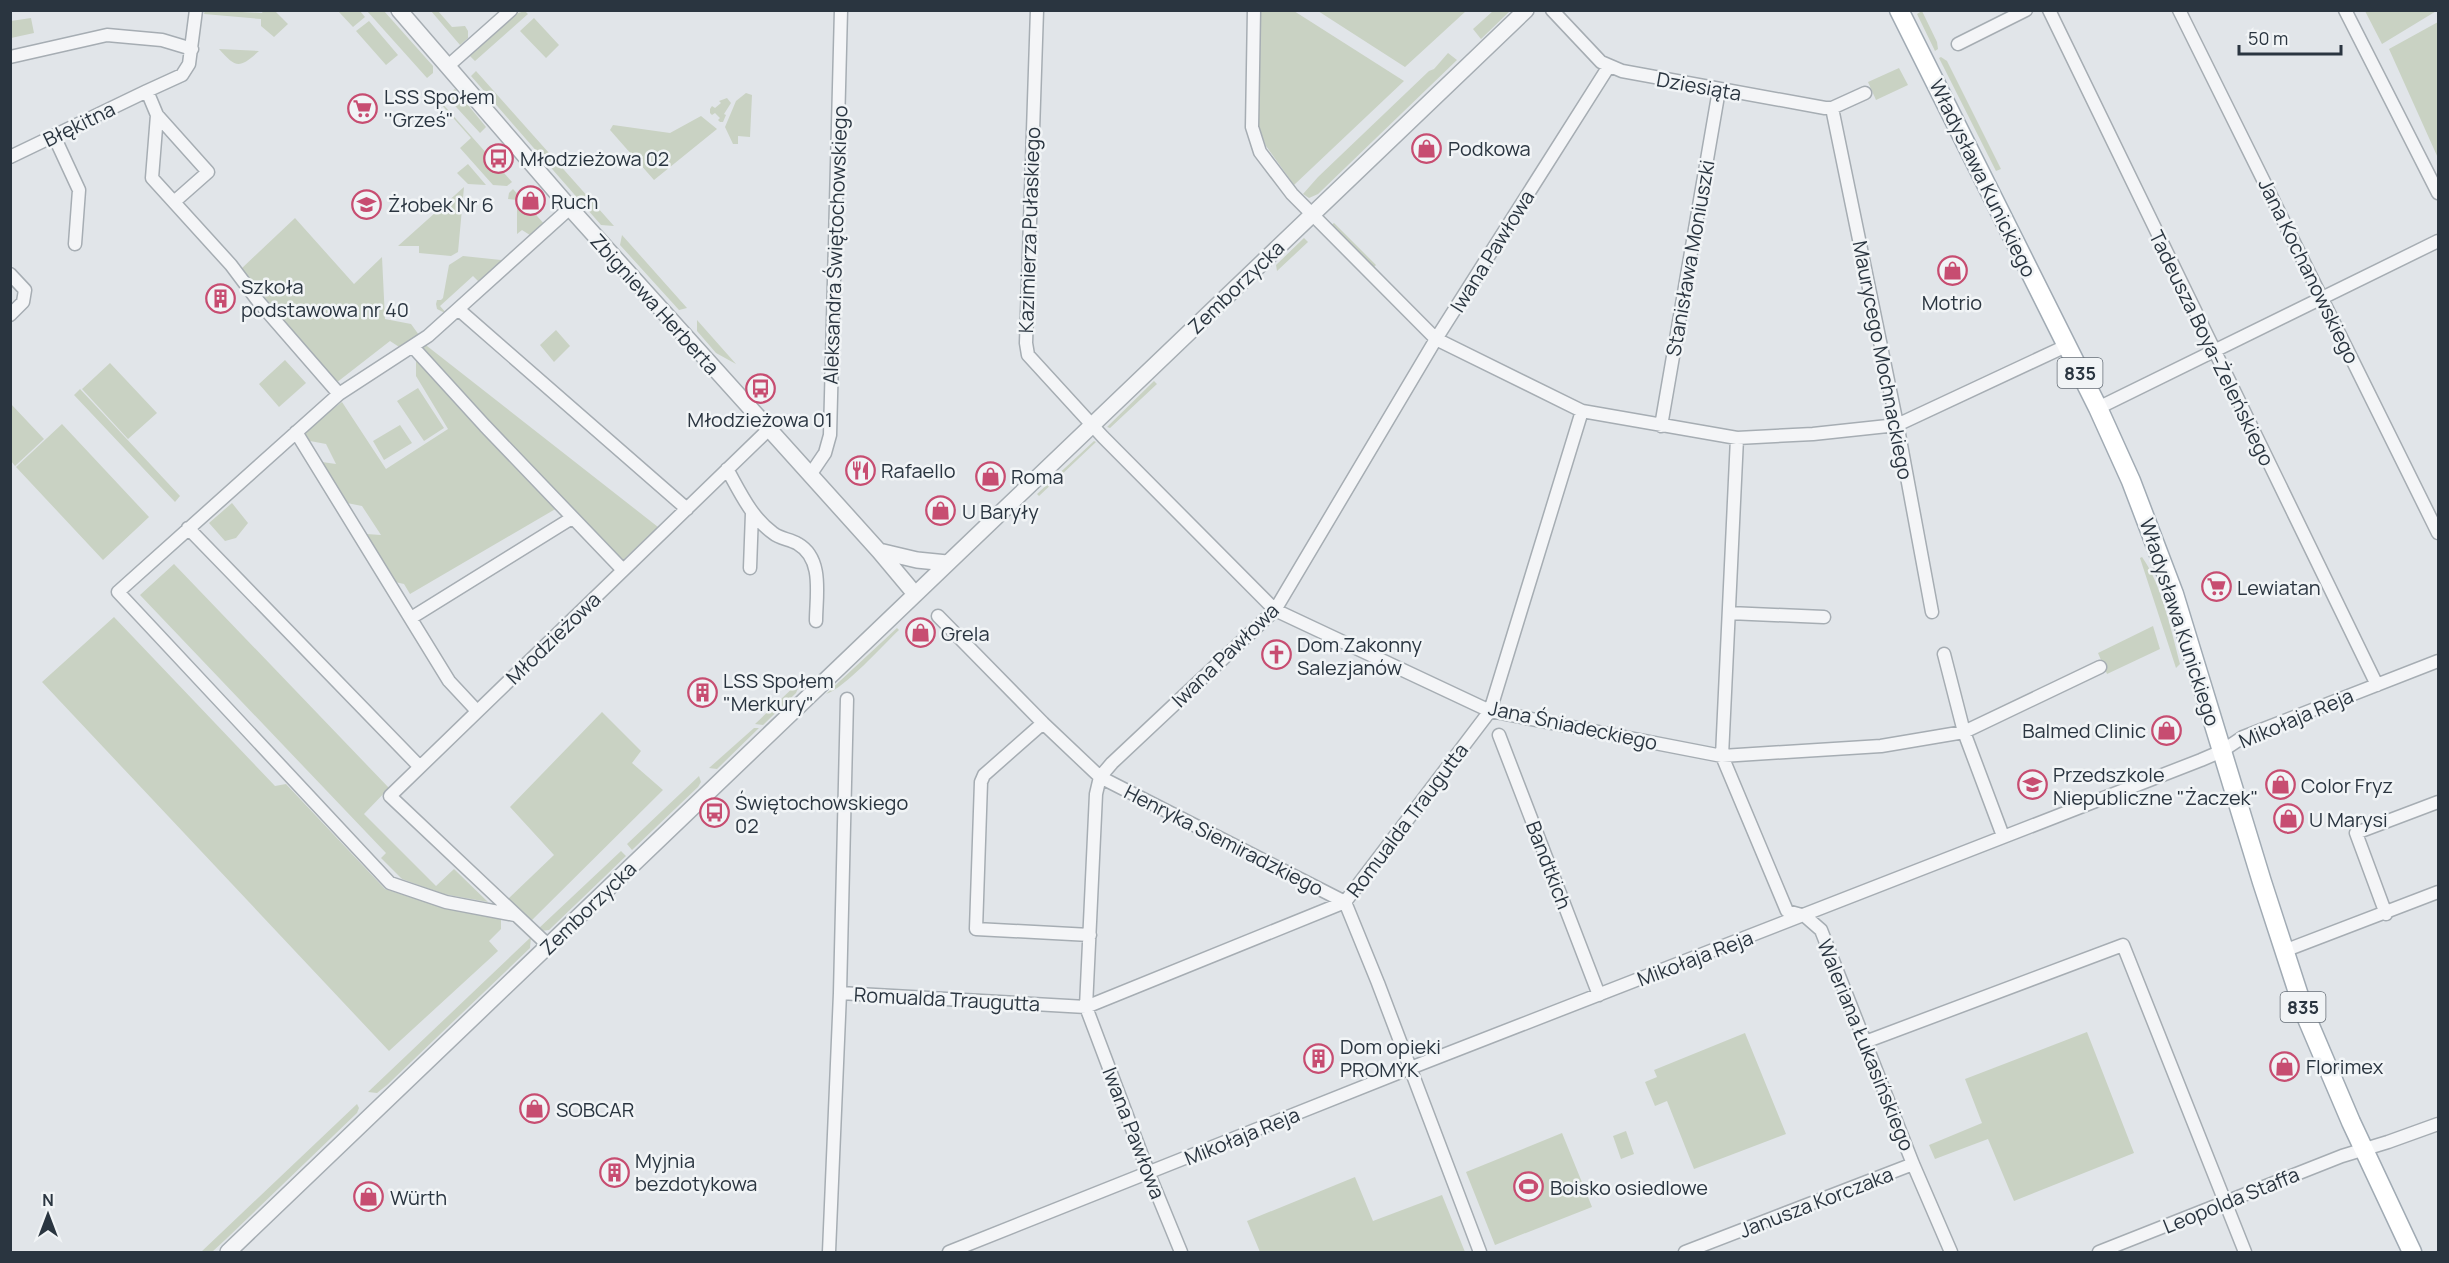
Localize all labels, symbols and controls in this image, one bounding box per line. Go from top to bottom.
scale bar [2239,18,2341,56]
text: 50 m [2248,26,2288,50]
street label: Dziesiąta [1654,65,1744,107]
street label: Władysława Kunickiego [1923,75,2043,282]
place label: LSS Społem ''Grześ" [384,83,495,133]
supermarket icon: LSS Społem ''Grześ" [347,92,379,124]
street label: Błękitna [39,95,119,153]
street label: Aleksandra Świętochowskiego [817,105,853,385]
street label: Kazimierza Pułaskiego [1012,126,1046,334]
shop icon: Podkowa [1411,132,1443,164]
place label: Podkowa [1448,135,1531,162]
bus stop icon: Młodzieżowa 02 [483,142,515,174]
place label: Młodzieżowa 02 [520,145,669,172]
street label: Stanisława Moniuszki [1659,158,1721,358]
street label: Jana Kochanowskiego [2252,174,2366,368]
shop icon: Ruch [514,185,546,217]
street label: Iwana Pawłowa [1444,185,1540,317]
school or university icon: Żłobek Nr 6 [351,188,383,220]
place label: Ruch [551,188,598,215]
place label: Żłobek Nr 6 [388,191,494,218]
street label: Tadeusza Boya-Żeleńskiego [2143,226,2281,470]
street label: Zbigniewa Herberta [584,228,726,380]
street label: Zemborzycka [1182,234,1290,340]
street label: Maurycego Mochnackiego [1847,238,1919,482]
shop icon: Motrio [1936,255,1968,287]
place label: Szkoła podstawowa nr 40 [241,273,409,323]
building icon: Szkoła podstawowa nr 40 [204,282,236,314]
place label: Motrio [1922,289,1982,316]
road number: 835 [2058,358,2102,388]
bus stop icon: Młodzieżowa 01 [744,373,776,405]
place label: Młodzieżowa 01 [687,406,833,433]
restaurant icon: Rafaello [844,454,876,486]
place label: Rafaello [881,457,956,484]
shop icon: Roma [974,460,1006,492]
place label: Roma [1011,463,1064,490]
shop icon: U Baryły [925,495,957,527]
place label: U Baryły [962,498,1039,525]
street label: Władysława Kunickiego [2134,515,2226,729]
supermarket icon: Lewiatan [2200,571,2232,603]
place label: Lewiatan [2237,574,2321,601]
street label: Młodzieżowa [500,586,606,690]
street label: Iwana Pawłowa [1166,597,1284,713]
shop icon: Grela [904,617,936,649]
place label: Grela [941,620,990,647]
place label: Dom Zakonny Salezjanów [1297,631,1423,681]
church icon: Dom Zakonny Salezjanów [1260,639,1292,671]
place label: LSS Społem "Merkury" [723,667,834,717]
building icon: LSS Społem "Merkury" [686,676,718,708]
street label: Mikołaja Reja [2235,682,2357,754]
street label: Jana Śniadeckiego [1486,694,1660,756]
shop icon: Balmed Clinic [2151,714,2183,746]
place label: Balmed Clinic [2022,717,2146,744]
street label: Romualda Traugutta [1340,737,1474,903]
place label: Przedszkole Niepubliczne "Żaczek" [2053,761,2258,811]
school or university icon: Przedszkole Niepubliczne "Żaczek" [2016,769,2048,801]
shop icon: Color Fryz [2264,769,2296,801]
place label: Color Fryz [2301,772,2393,799]
street label: Henryka Siemiradzkiego [1120,778,1328,902]
place label: Świętochowskiego 02 [735,789,908,839]
bus stop icon: Świętochowskiego 02 [698,797,730,829]
shop icon: U Marysi [2272,803,2304,835]
place label: U Marysi [2309,806,2388,833]
street label: Bandtkich [1520,817,1578,913]
street label: Zemborzycka [534,855,642,961]
street label: Mikołaja Reja [1633,924,1757,992]
street label: Waleriana Łukasińskiego [1811,935,1921,1155]
street label: Romualda Traugutta [853,981,1041,1017]
road number: 835 [2280,992,2326,1022]
place label: Dom opieki PROMYK [1340,1033,1441,1083]
building icon: Dom opieki PROMYK [1303,1042,1335,1074]
shop icon: Florimex [2269,1050,2301,1082]
place label: Florimex [2306,1053,2384,1080]
street label: Iwana Pawłowa [1096,1063,1172,1203]
shop icon: SOBCAR [519,1093,551,1125]
place label: SOBCAR [556,1096,634,1123]
street label: Mikołaja Reja [1180,1101,1304,1171]
place label: Myjnia bezdotykowa [635,1147,757,1197]
building icon: Myjnia bezdotykowa [598,1156,630,1188]
street label: Janusza Korczaka [1735,1160,1897,1244]
street label: Leopolda Staffa [2159,1160,2303,1240]
sports icon: Boisko osiedlowe [1513,1171,1545,1203]
place label: Boisko osiedlowe [1550,1174,1708,1201]
shop icon: Würth [353,1181,385,1213]
place label: Würth [390,1184,447,1211]
north arrow [18,1185,78,1245]
text: N [42,1189,54,1211]

